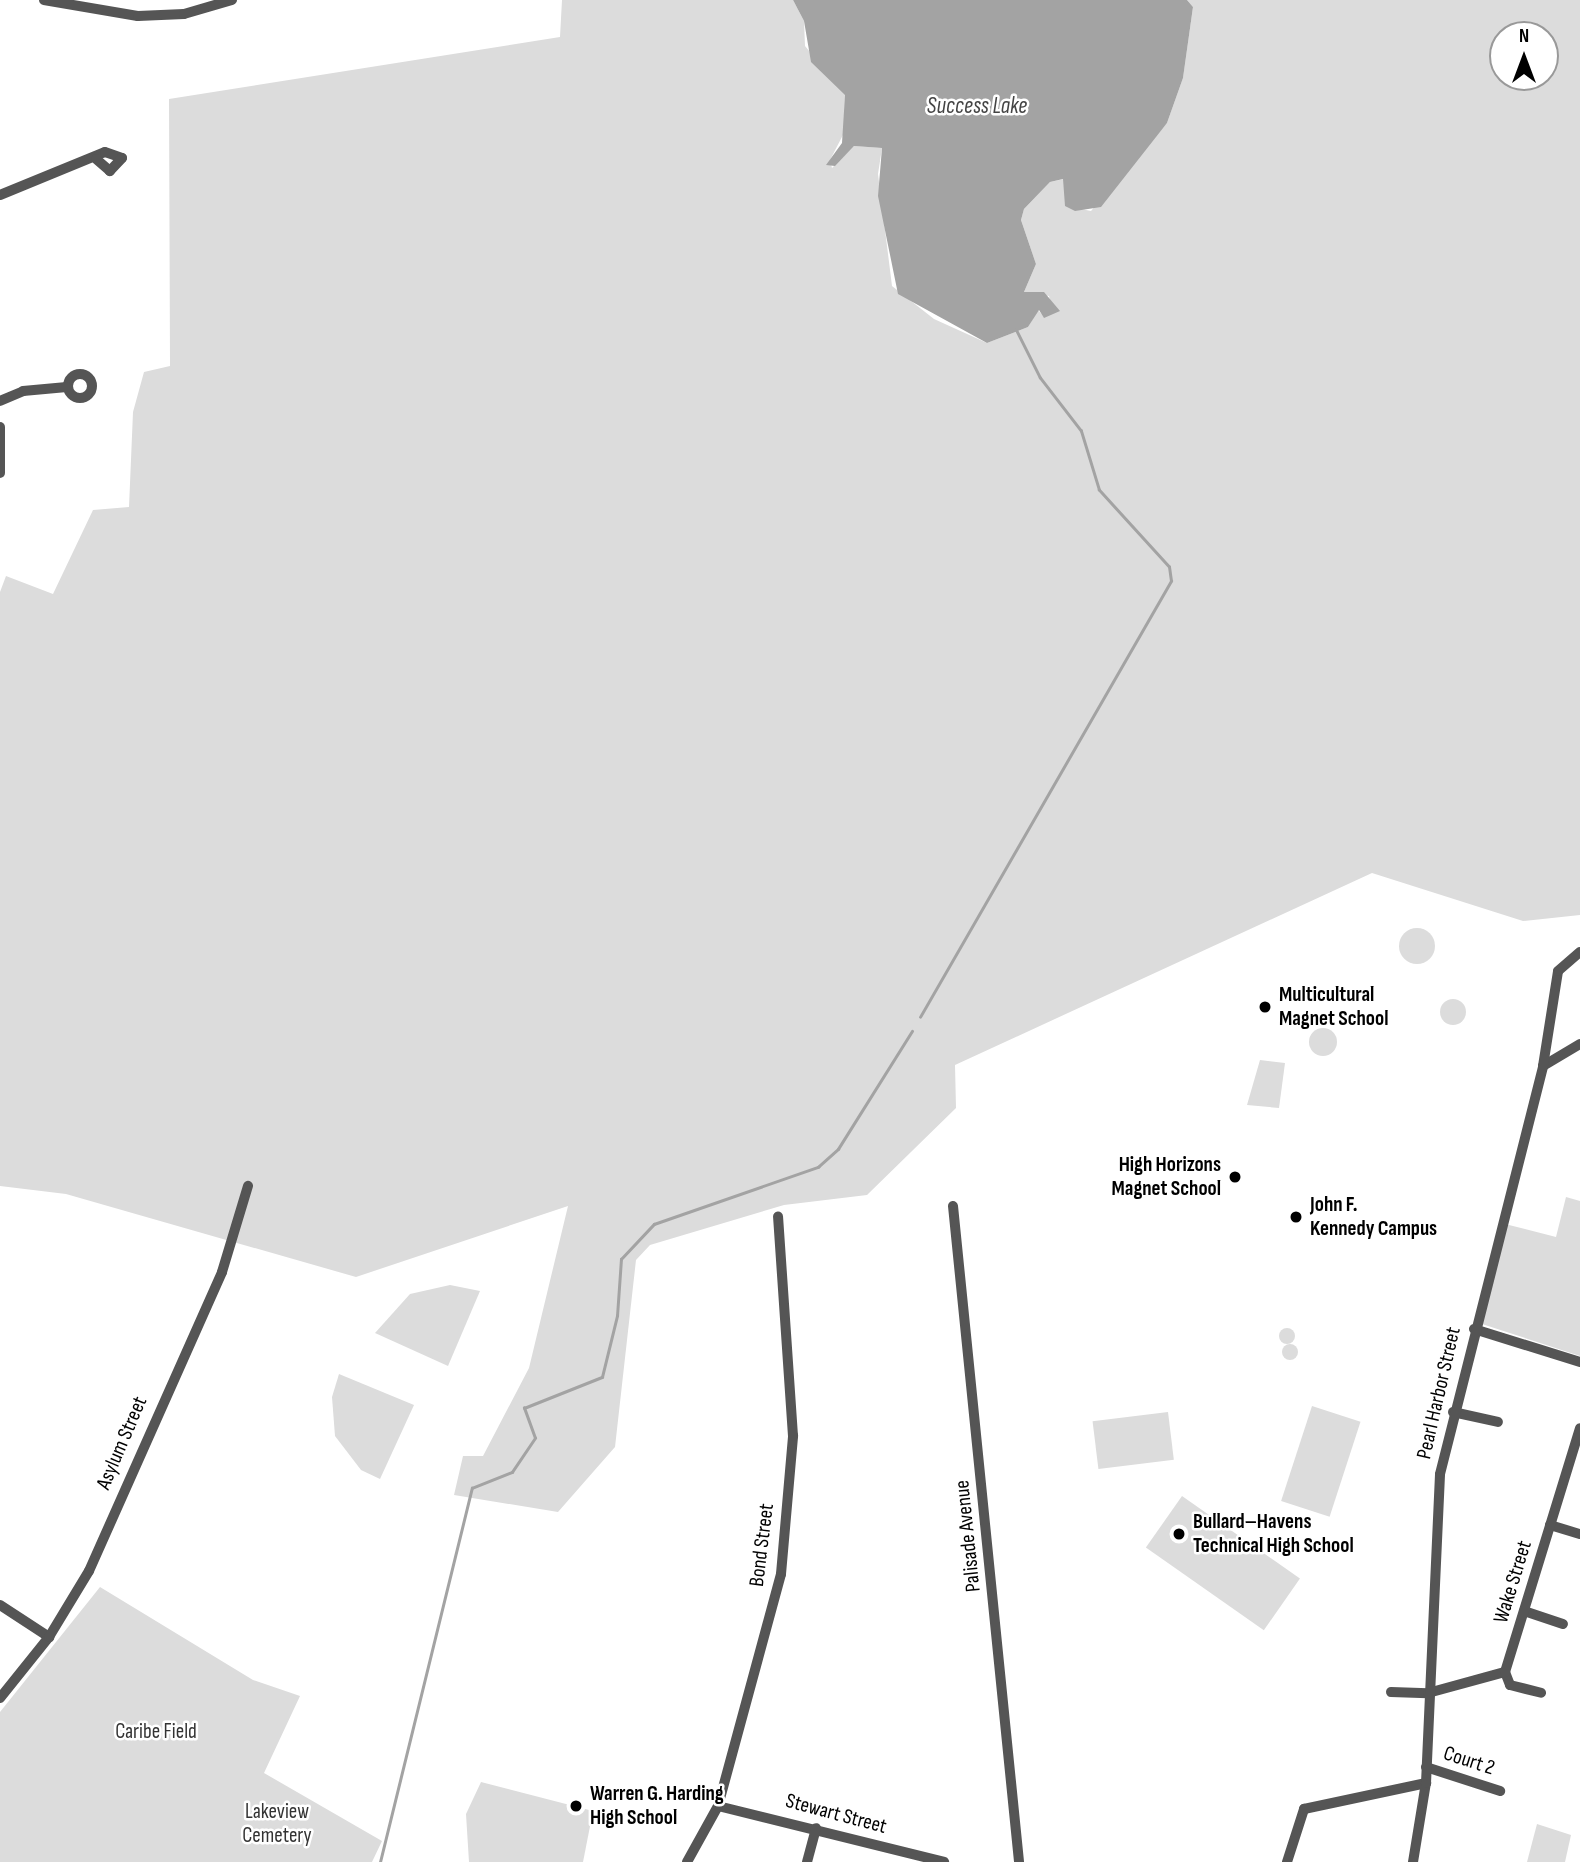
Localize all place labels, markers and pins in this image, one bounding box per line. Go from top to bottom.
place label: Multicultural Magnet School [1279,982,1388,1032]
marker: Multicultural Magnet School [1257,999,1273,1015]
place label: High Horizons Magnet School [1112,1152,1221,1202]
marker: High Horizons Magnet School [1227,1169,1243,1185]
place label: John F. Kennedy Campus [1310,1192,1437,1242]
marker: John F. Kennedy Campus [1288,1209,1304,1225]
place label: Bullard–Havens Technical High School [1193,1509,1354,1559]
marker: Bullard–Havens Technical High School [1171,1526,1187,1542]
place label: Warren G. Harding High School [590,1781,724,1831]
marker: Warren G. Harding High School [568,1798,584,1814]

